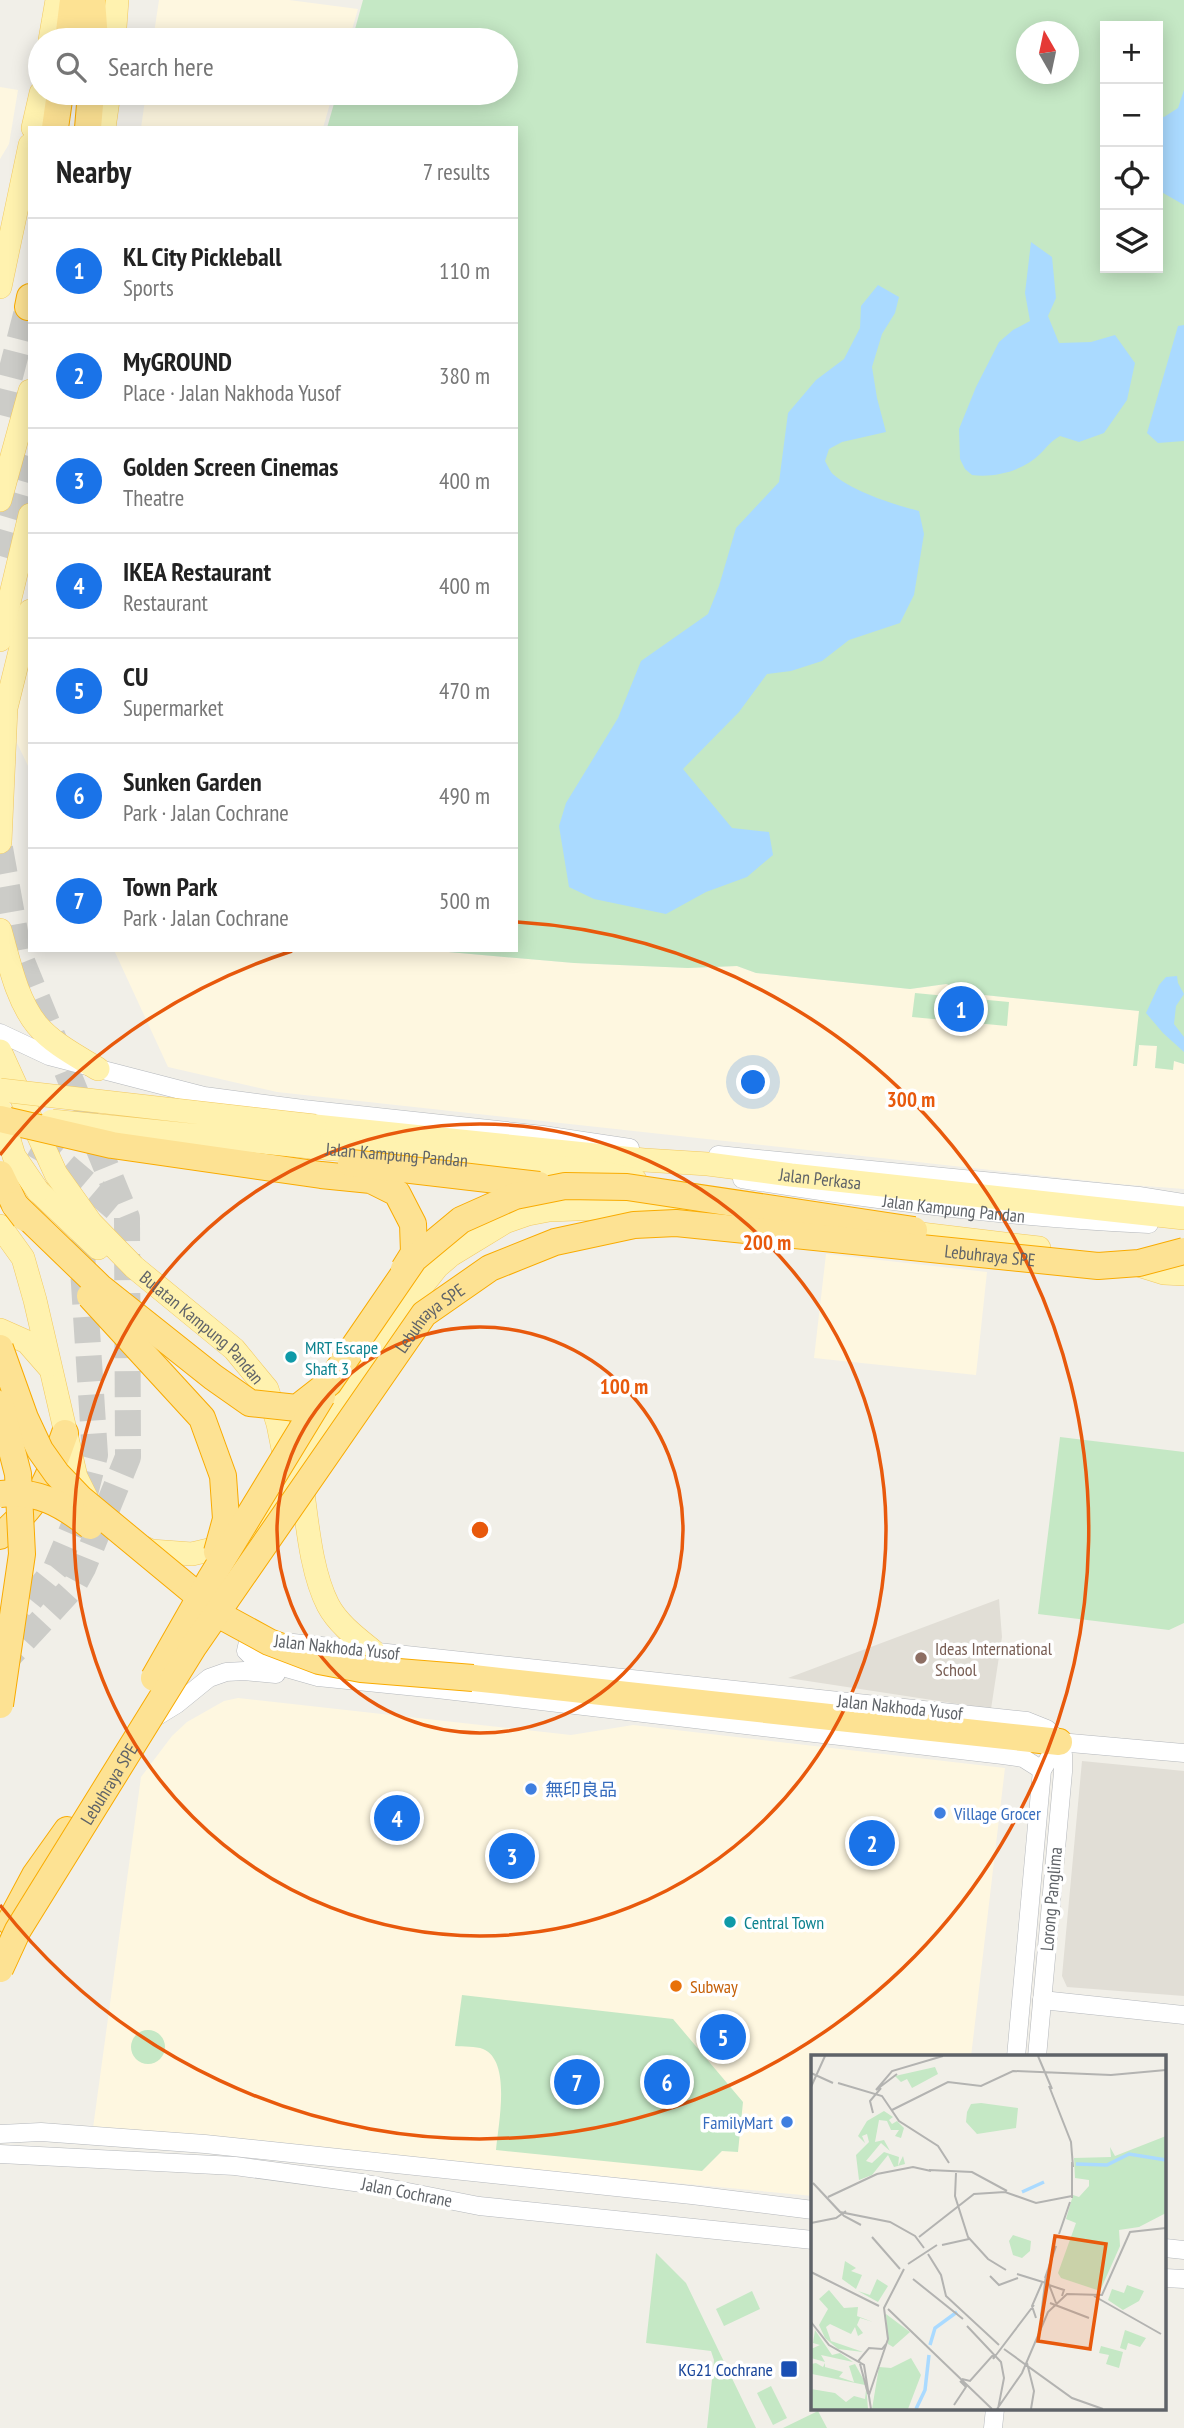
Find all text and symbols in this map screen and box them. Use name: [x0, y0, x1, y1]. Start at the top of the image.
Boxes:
north arrow: [1016, 21, 1079, 84]
map controls: [1100, 21, 1163, 273]
button: +: [1100, 21, 1163, 84]
search box: [28, 28, 518, 105]
icon: search: [52, 48, 90, 86]
text: Search here: [108, 50, 214, 83]
button: −: [1100, 84, 1163, 147]
button: locate: [1100, 147, 1163, 210]
text: Nearby: [56, 152, 131, 191]
text: 7 results: [423, 157, 490, 186]
button: layers: [1100, 210, 1163, 273]
text: KL City Pickleball: [123, 240, 282, 273]
text: 1: [74, 256, 85, 285]
text: 110 m: [439, 256, 490, 285]
text: Sports: [123, 273, 174, 302]
text: MyGROUND: [123, 345, 232, 378]
text: 2: [74, 361, 85, 390]
text: 380 m: [439, 361, 490, 390]
text: Place · Jalan Nakhoda Yusof: [123, 378, 341, 407]
text: Golden Screen Cinemas: [123, 450, 338, 483]
text: 3: [74, 466, 85, 495]
text: 400 m: [439, 466, 490, 495]
text: Theatre: [123, 483, 184, 512]
text: IKEA Restaurant: [123, 555, 271, 588]
text: 4: [74, 571, 85, 600]
text: 400 m: [439, 571, 490, 600]
text: Restaurant: [123, 588, 208, 617]
text: CU: [123, 660, 148, 693]
text: 5: [74, 676, 85, 705]
text: 470 m: [439, 676, 490, 705]
text: Supermarket: [123, 693, 224, 722]
text: Sunken Garden: [123, 765, 262, 798]
text: 6: [74, 781, 85, 810]
text: 490 m: [439, 781, 490, 810]
text: Park · Jalan Cochrane: [123, 798, 289, 827]
text: Town Park: [123, 870, 217, 903]
text: 7: [74, 886, 85, 915]
text: 500 m: [439, 886, 490, 915]
text: Park · Jalan Cochrane: [123, 903, 289, 932]
pin: 1: [938, 983, 984, 1035]
your location: [736, 1065, 770, 1099]
text: 300 m: [887, 1086, 935, 1113]
street label: Jalan Kampung Pandan: [324, 1137, 469, 1171]
street label: Jalan Perkasa: [777, 1162, 862, 1194]
street label: Jalan Kampung Pandan: [881, 1188, 1026, 1227]
text: 200 m: [743, 1229, 791, 1256]
street label: Lebuhraya SPE: [944, 1239, 1037, 1271]
street label: Bulatan Kampung Pandan: [135, 1265, 269, 1388]
street label: Lebuhraya SPE: [389, 1278, 469, 1357]
place label: MRT Escape Shaft 3: [305, 1336, 378, 1380]
marker: MRT Escape Shaft 3: [283, 1349, 299, 1365]
text: 100 m: [600, 1373, 648, 1400]
centre of rings: [468, 1518, 492, 1542]
street label: Jalan Nakhoda Yusof: [272, 1629, 402, 1665]
place label: Ideas International School: [935, 1637, 1053, 1681]
marker: Ideas International School: [913, 1650, 929, 1666]
street label: Jalan Nakhoda Yusof: [835, 1689, 965, 1725]
street label: Lebuhraya SPE: [75, 1739, 142, 1829]
place label: 無印良品: [545, 1778, 617, 1801]
marker: 無印良品: [523, 1781, 539, 1797]
pin: 4: [374, 1792, 420, 1844]
place label: Village Grocer: [953, 1802, 1041, 1825]
marker: Village Grocer: [932, 1805, 948, 1821]
pin: 2: [849, 1817, 895, 1869]
pin: 3: [489, 1830, 535, 1882]
street label: Lorong Panglima: [1035, 1846, 1067, 1952]
place label: Central Town: [744, 1911, 824, 1934]
marker: Central Town: [722, 1914, 738, 1930]
place label: Subway: [690, 1975, 738, 1998]
marker: Subway: [668, 1978, 684, 1994]
pin: 5: [700, 2011, 746, 2063]
inset map: [811, 2055, 1166, 2410]
pin: 7: [554, 2056, 600, 2108]
pin: 6: [644, 2056, 690, 2108]
place label: FamilyMart: [703, 2111, 773, 2134]
marker: FamilyMart: [779, 2114, 795, 2130]
street label: Jalan Cochrane: [359, 2172, 454, 2212]
place label: KG21 Cochrane: [678, 2358, 773, 2381]
marker: KG21 Cochrane: [779, 2359, 799, 2379]

